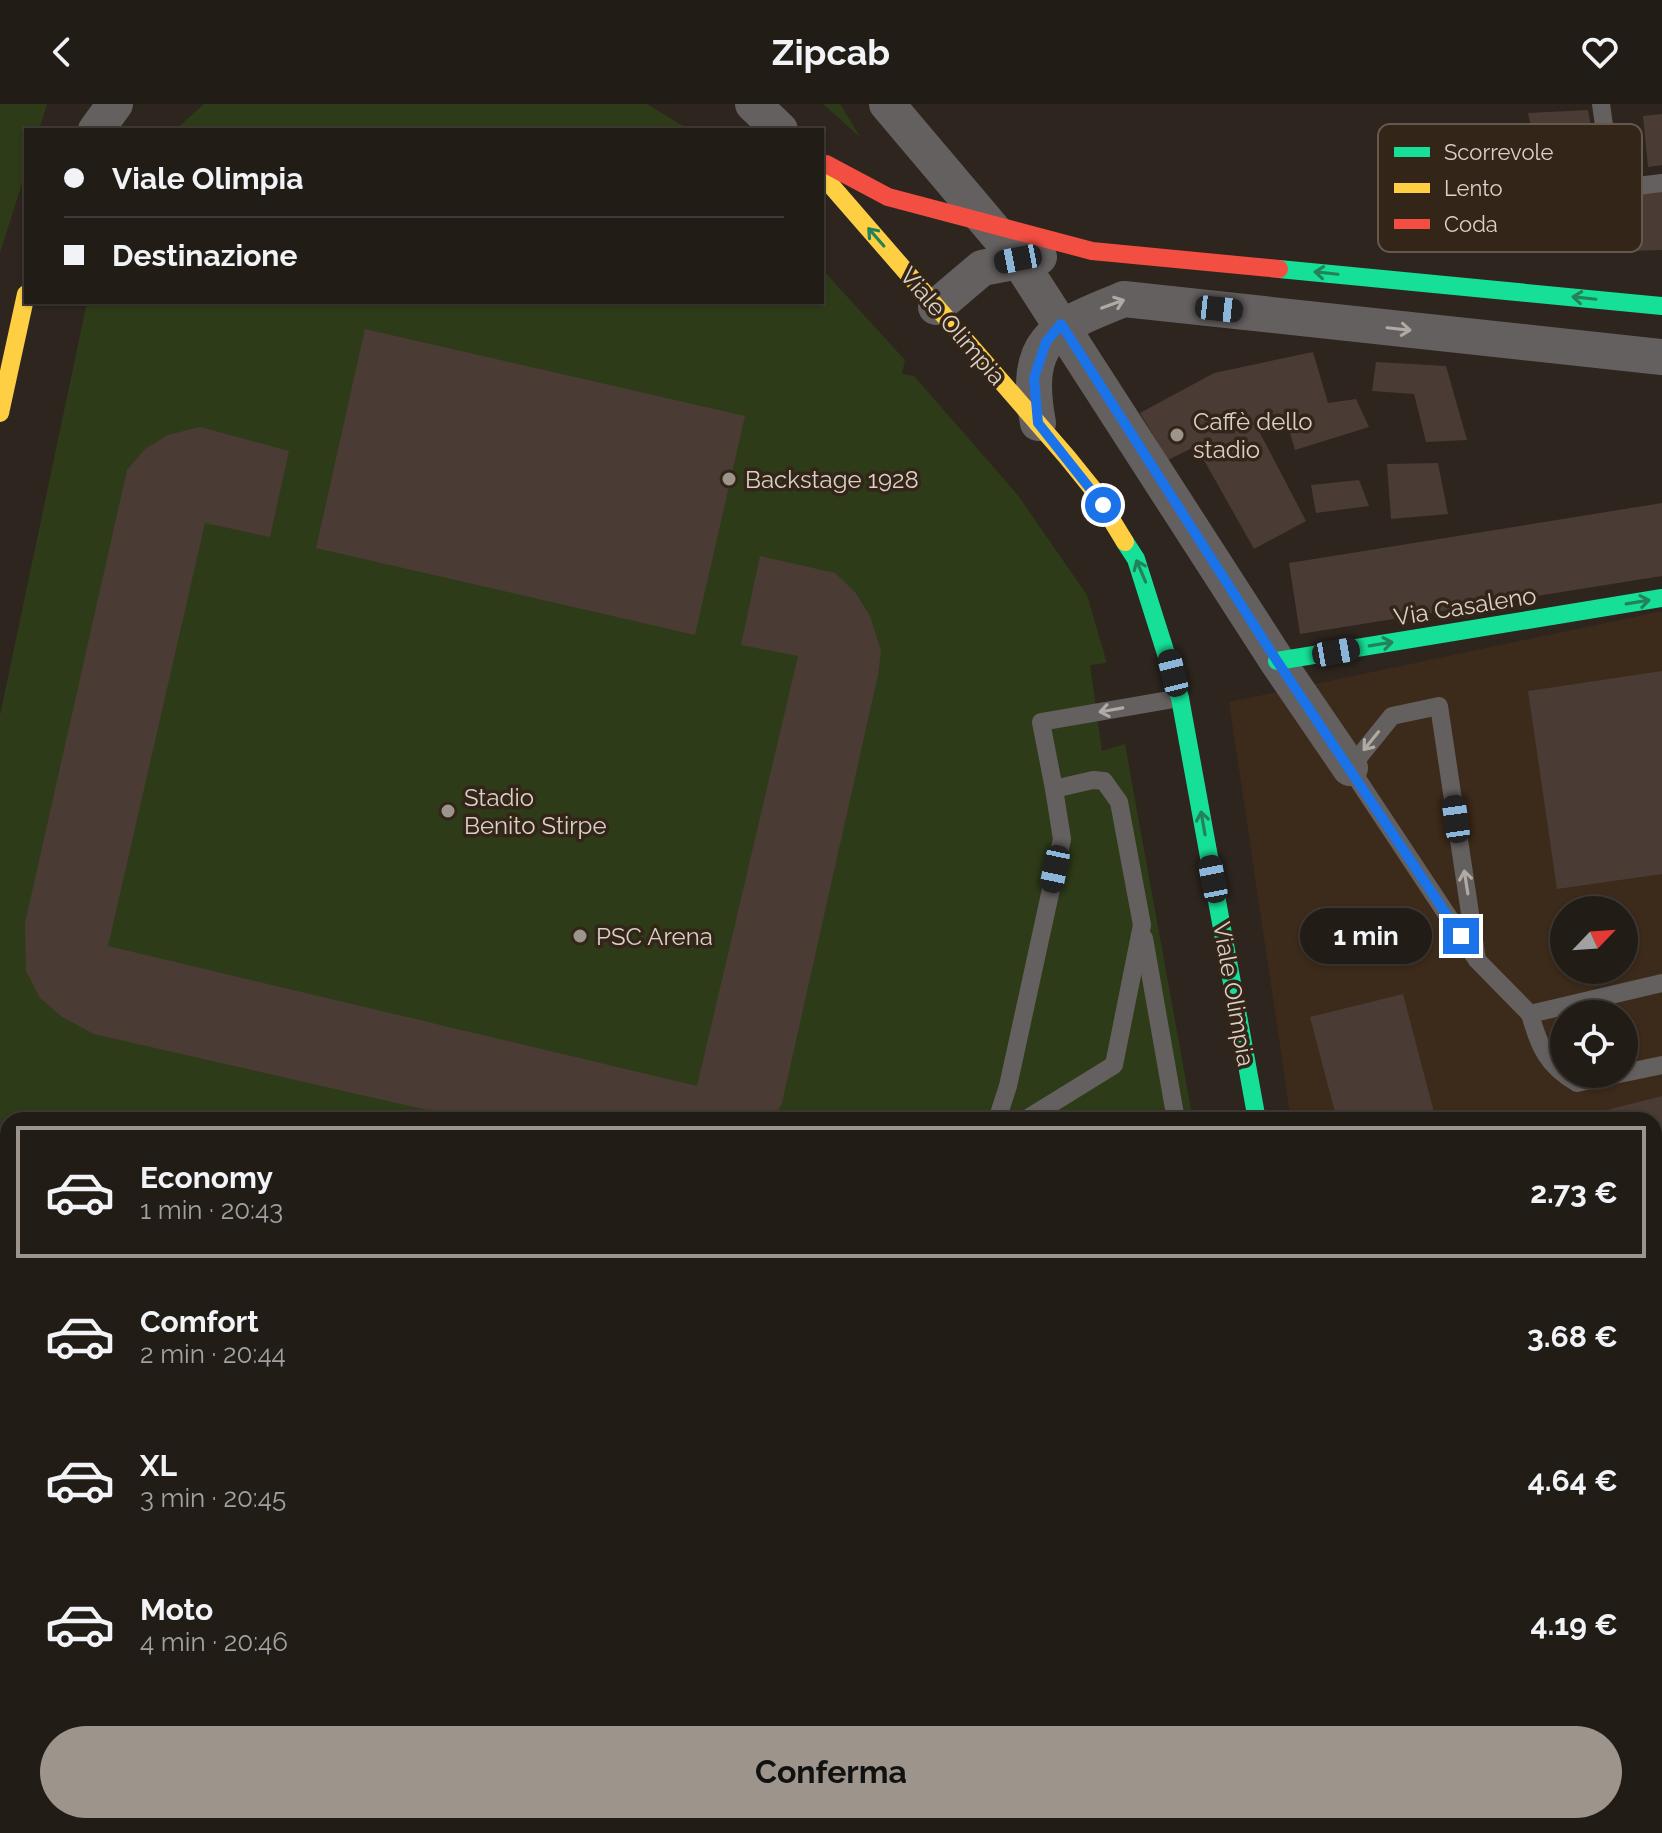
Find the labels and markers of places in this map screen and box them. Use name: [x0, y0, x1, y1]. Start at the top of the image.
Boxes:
place label: Caffè dello stadio: [1193, 407, 1313, 464]
marker: Caffè dello stadio: [1168, 426, 1186, 444]
place label: Backstage 1928: [745, 465, 919, 494]
marker: Backstage 1928: [720, 470, 738, 488]
place label: Stadio Benito Stirpe: [464, 783, 606, 840]
marker: Stadio Benito Stirpe: [439, 802, 457, 820]
place label: PSC Arena: [596, 922, 713, 951]
marker: PSC Arena: [571, 927, 589, 945]

